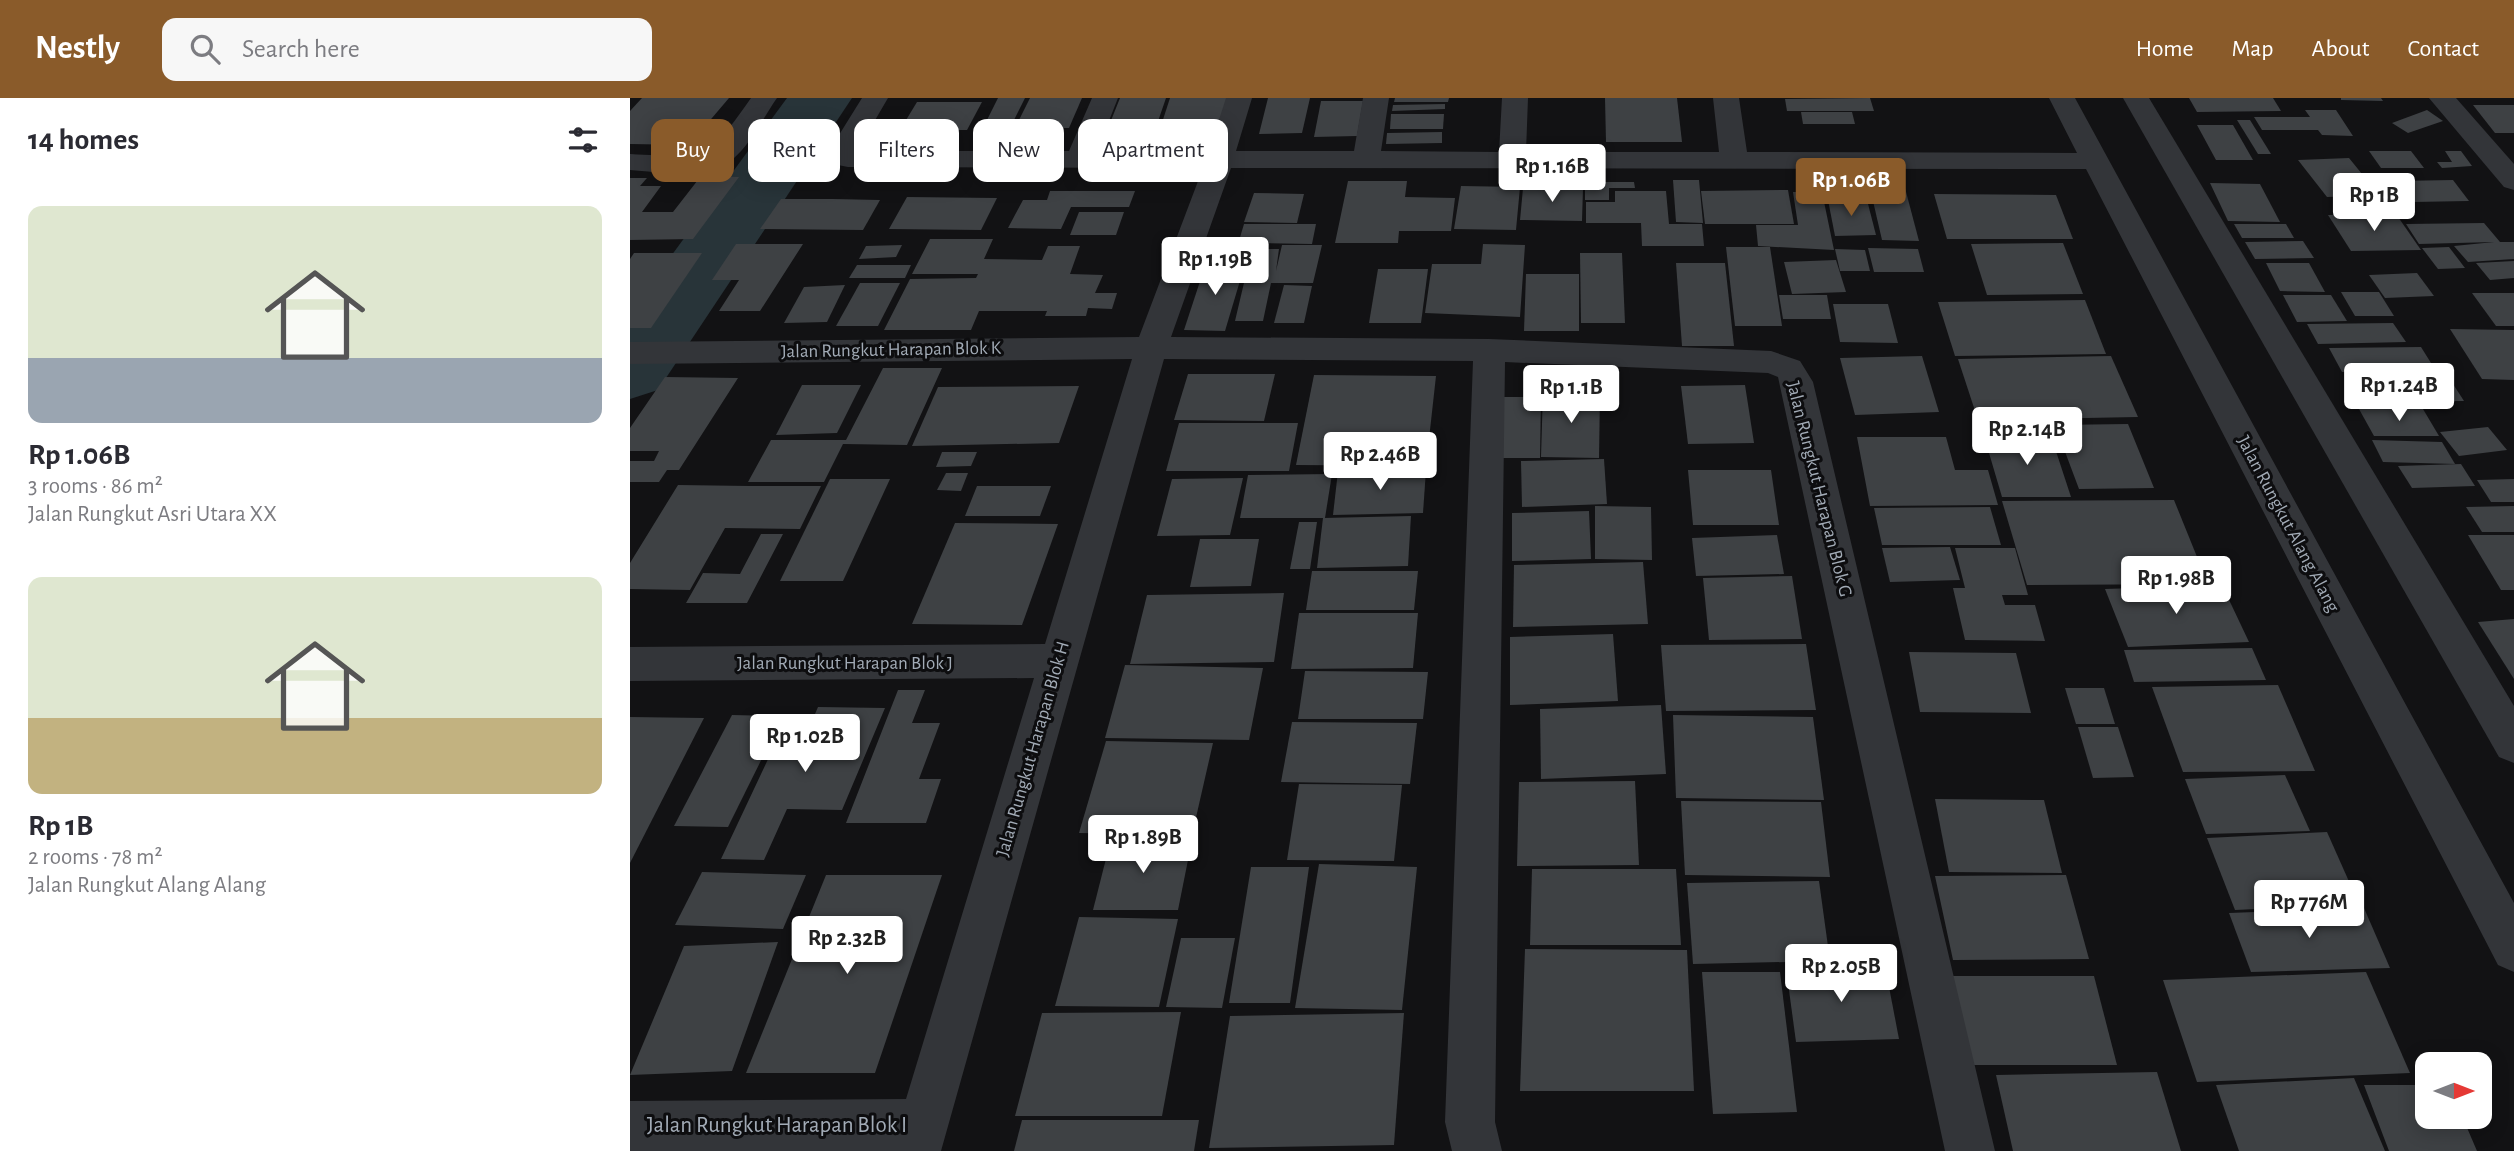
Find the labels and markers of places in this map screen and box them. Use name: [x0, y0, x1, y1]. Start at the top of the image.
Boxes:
pin: Rp 1.16B: [1480, 144, 1624, 204]
pin: Rp 1.06B: [1779, 158, 1923, 218]
pin: Rp 1B: [2325, 174, 2423, 233]
pin: Rp 1.19B: [1143, 238, 1287, 297]
pin: Rp 1.24B: [2327, 364, 2471, 423]
pin: Rp 1.1B: [1506, 366, 1636, 425]
pin: Rp 2.14B: [1955, 408, 2099, 467]
pin: Rp 2.46B: [1308, 432, 1452, 492]
pin: Rp 1.98B: [2104, 556, 2248, 616]
pin: Rp 1.02B: [733, 714, 877, 774]
pin: Rp 1.89B: [1071, 816, 1215, 875]
pin: Rp 776M: [2244, 880, 2374, 940]
pin: Rp 2.32B: [775, 916, 919, 976]
pin: Rp 2.05B: [1769, 944, 1913, 1004]

